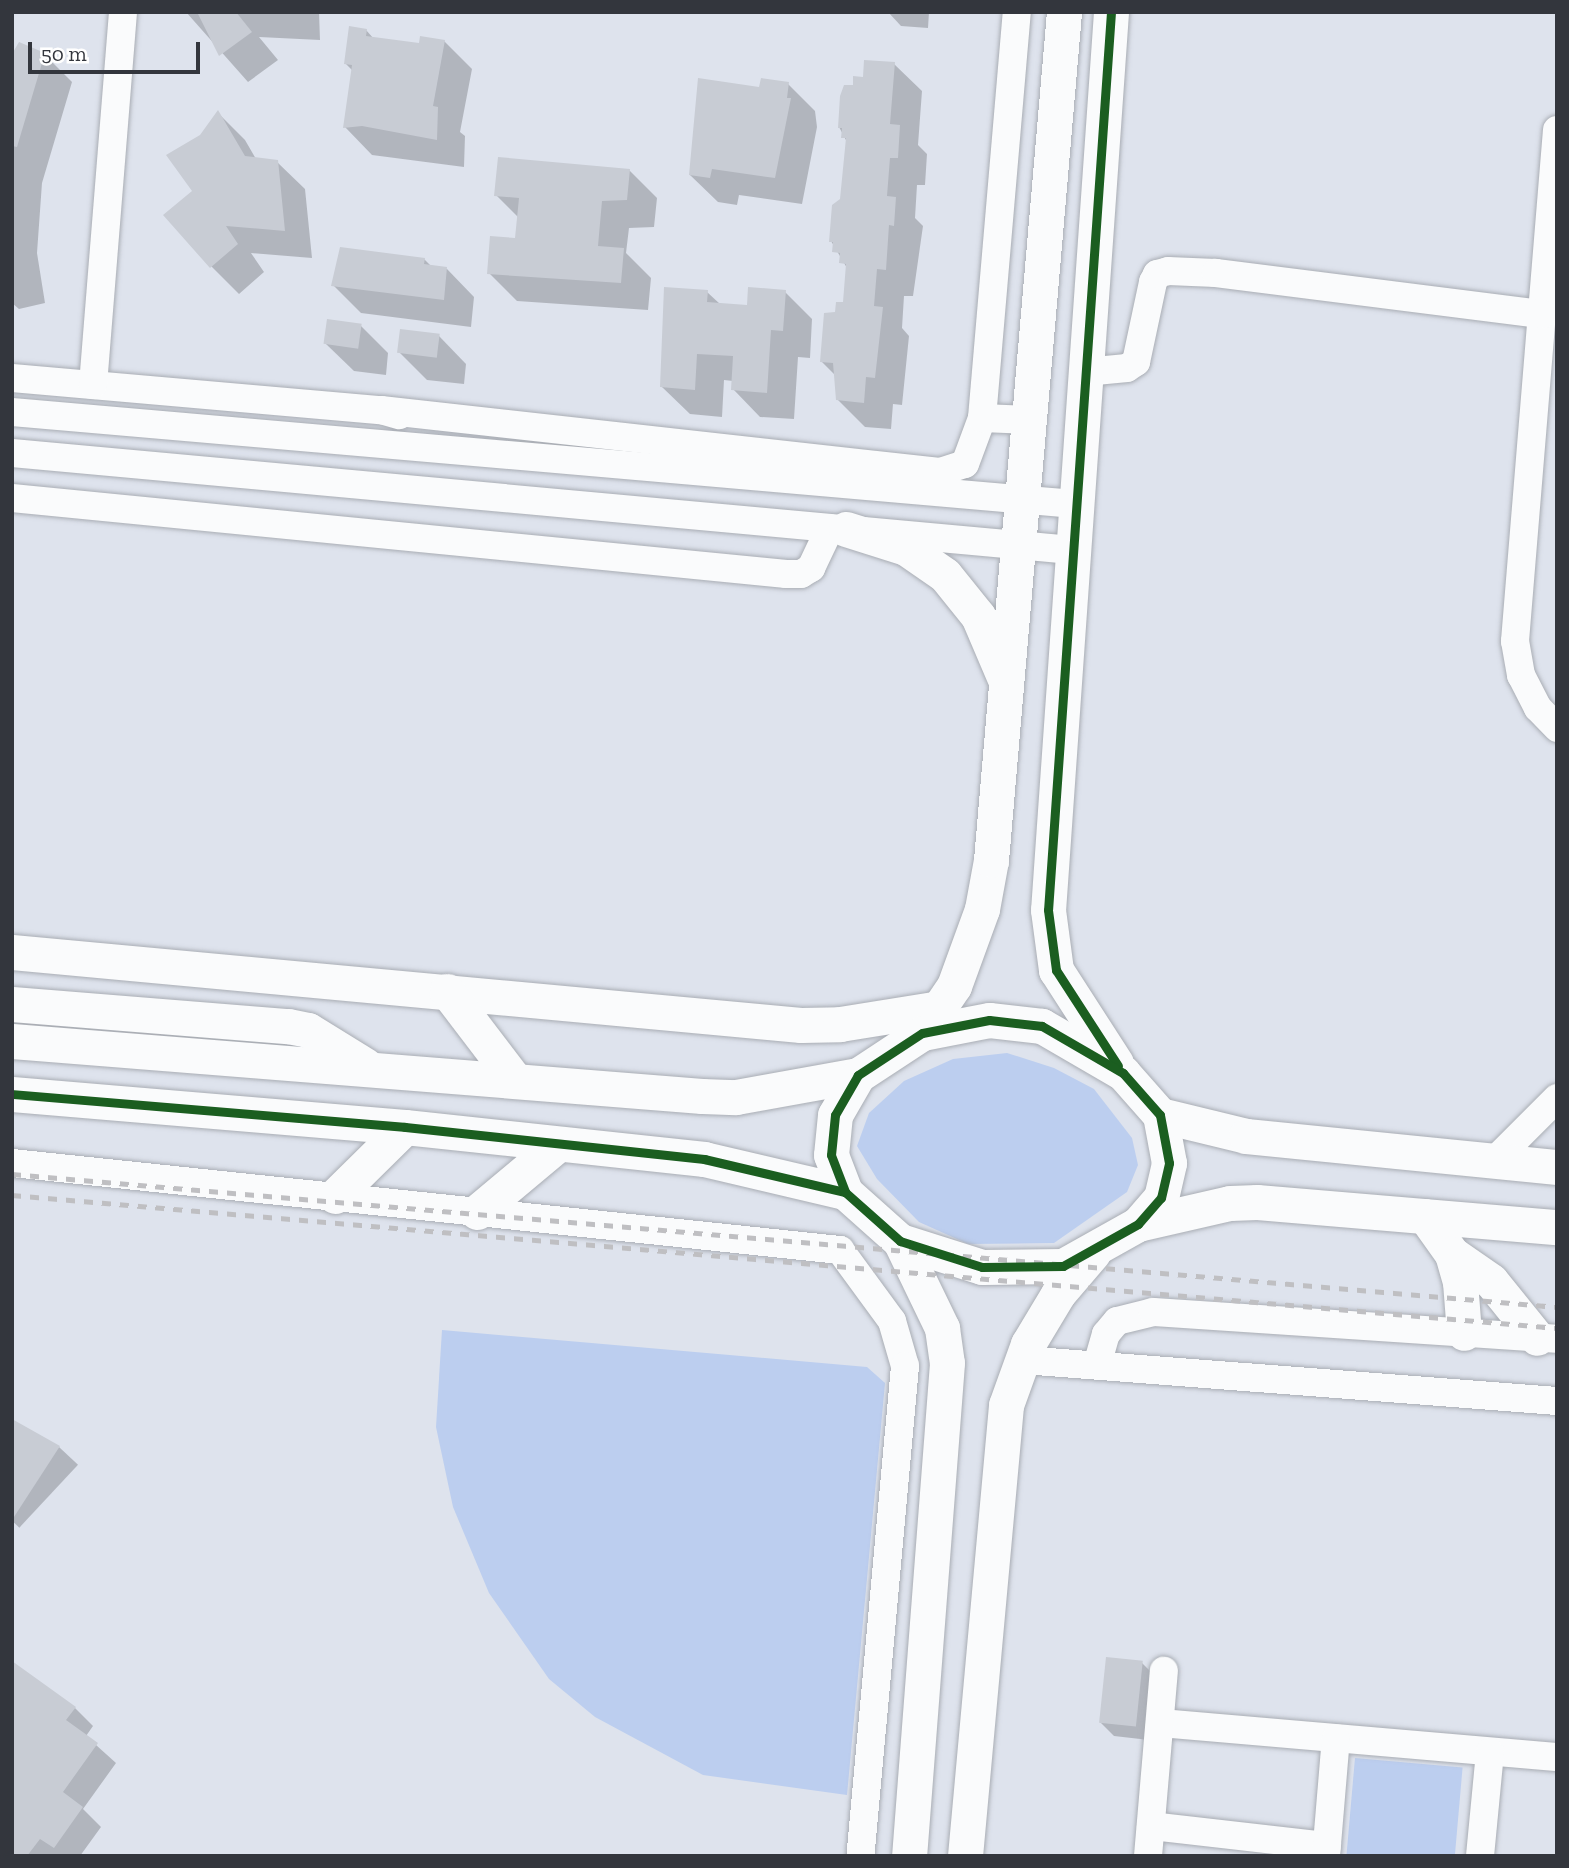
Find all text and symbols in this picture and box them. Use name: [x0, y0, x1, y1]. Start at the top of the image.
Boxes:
scale bar: [32, 28, 203, 72]
text: 50 m: [41, 41, 87, 66]

